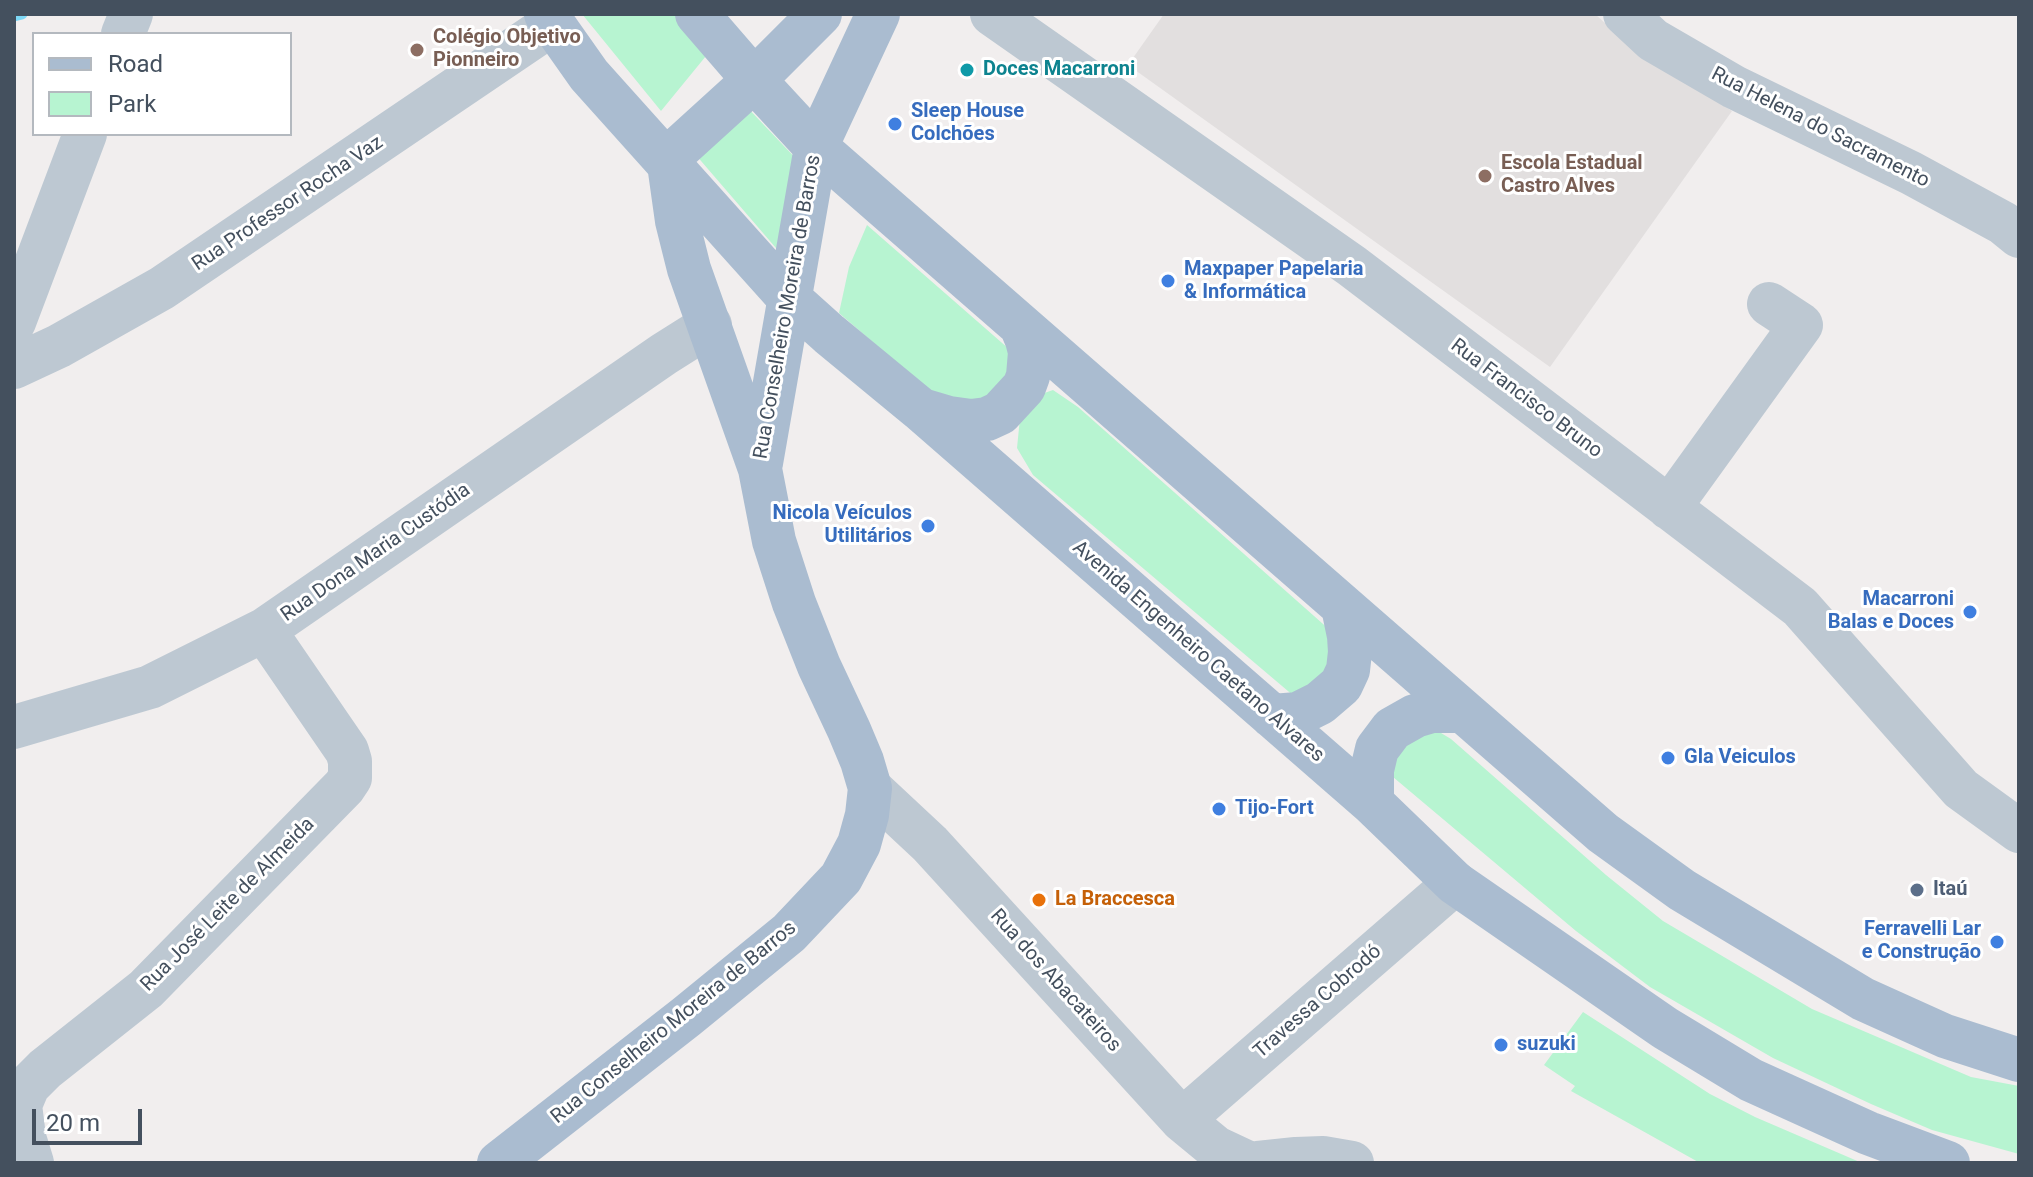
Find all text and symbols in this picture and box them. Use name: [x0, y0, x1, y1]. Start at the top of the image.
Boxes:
place label: Colégio Objetivo Pionneiro: [433, 26, 581, 73]
legend: [32, 32, 292, 136]
marker: Colégio Objetivo Pionneiro: [408, 41, 426, 59]
text: Road: [108, 50, 163, 78]
place label: Doces Macarroni: [983, 58, 1135, 82]
marker: Doces Macarroni: [958, 61, 976, 79]
street label: Rua Helena do Sacramento: [1707, 62, 1933, 194]
text: Park: [108, 90, 156, 118]
place label: Sleep House Colchões: [911, 100, 1024, 147]
marker: Sleep House Colchões: [886, 115, 904, 133]
street label: Rua Professor Rocha Vaz: [188, 131, 388, 277]
place label: Escola Estadual Castro Alves: [1501, 152, 1643, 199]
street label: Rua Conselheiro Moreira de Barros: [749, 153, 827, 461]
marker: Escola Estadual Castro Alves: [1476, 167, 1494, 185]
place label: Maxpaper Papelaria & Informática: [1184, 258, 1364, 305]
marker: Maxpaper Papelaria & Informática: [1159, 272, 1177, 290]
street label: Rua Francisco Bruno: [1446, 334, 1606, 464]
street label: Rua Dona Maria Custódia: [277, 478, 475, 628]
place label: Nicola Veículos Utilitários: [773, 502, 912, 549]
marker: Nicola Veículos Utilitários: [919, 517, 937, 535]
street label: Avenida Engenheiro Caetano Alvares: [1067, 536, 1329, 768]
place label: Macarroni Balas e Doces: [1828, 588, 1954, 635]
marker: Macarroni Balas e Doces: [1961, 603, 1979, 621]
place label: Gla Veiculos: [1684, 746, 1796, 770]
marker: Gla Veiculos: [1659, 749, 1677, 767]
place label: Tijo-Fort: [1235, 797, 1314, 821]
marker: Tijo-Fort: [1210, 800, 1228, 818]
street label: Rua José Leite de Almeida: [136, 813, 320, 997]
place label: Itaú: [1933, 878, 1968, 902]
marker: Itaú: [1908, 881, 1926, 899]
place label: La Braccesca: [1055, 888, 1175, 912]
marker: La Braccesca: [1030, 891, 1048, 909]
street label: Rua dos Abacateiros: [985, 905, 1125, 1057]
street label: Rua Conselheiro Moreira de Barros: [547, 917, 801, 1129]
place label: Ferravelli Lar e Construção: [1862, 918, 1981, 965]
marker: Ferravelli Lar e Construção: [1988, 933, 2006, 951]
street label: Travessa Cobrodó: [1249, 940, 1387, 1064]
place label: suzuki: [1517, 1033, 1576, 1057]
marker: suzuki: [1492, 1036, 1510, 1054]
scale bar: [36, 1093, 146, 1143]
text: 20 m: [46, 1109, 100, 1137]

